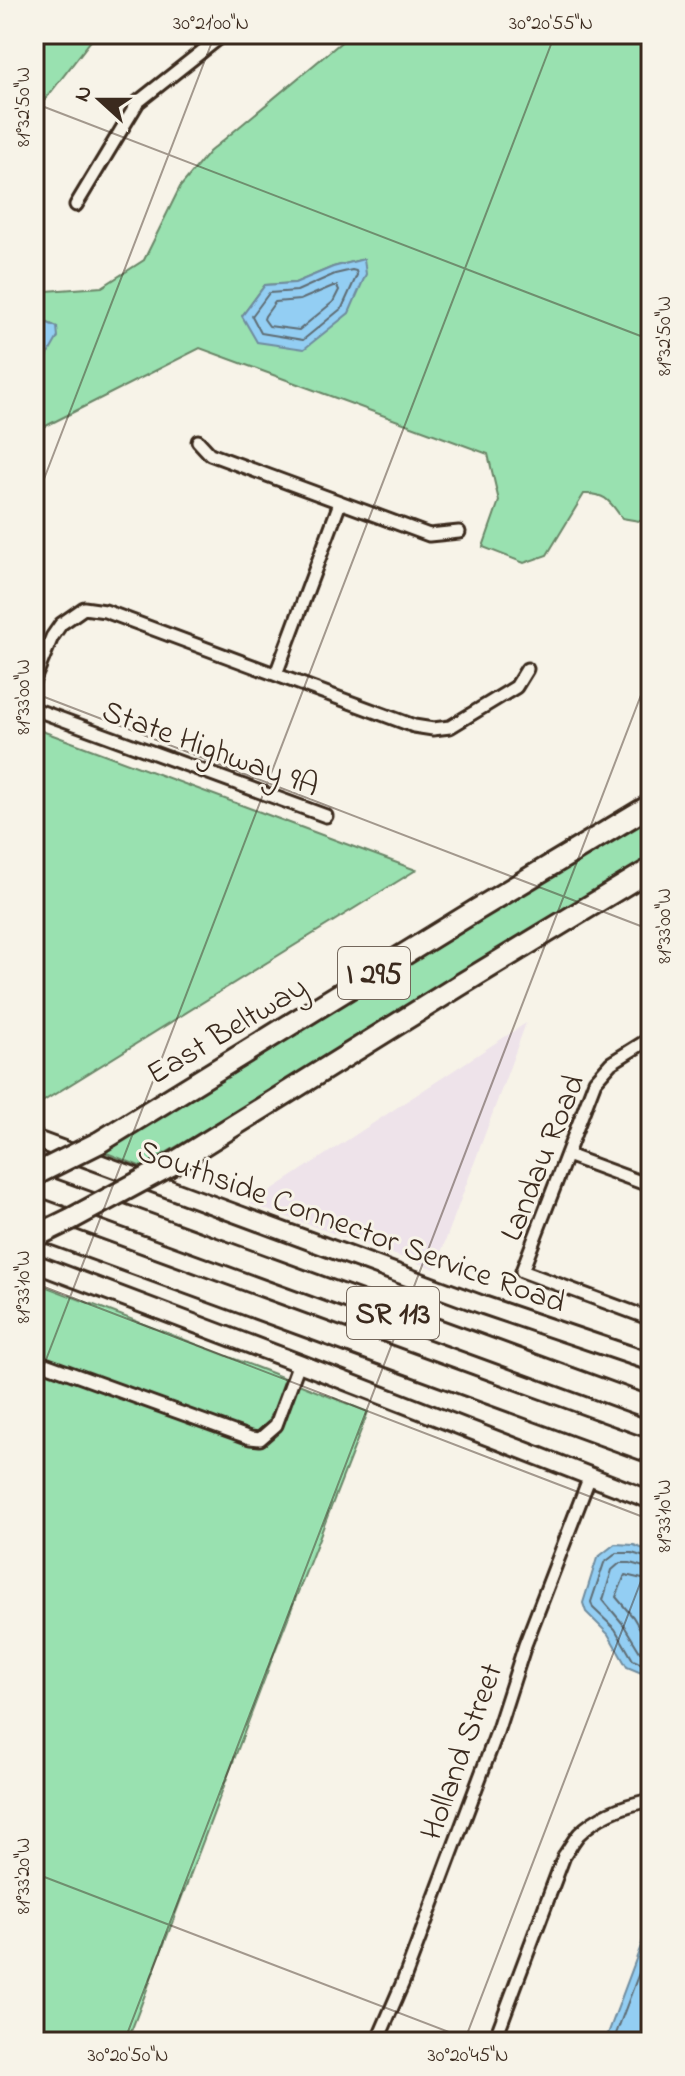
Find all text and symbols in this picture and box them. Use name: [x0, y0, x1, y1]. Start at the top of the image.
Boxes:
text: 30°21'00"N: [173, 10, 249, 39]
text: 30°20'55"N: [509, 10, 593, 39]
north arrow: [60, 60, 140, 140]
text: 81°32'50"W: [10, 67, 39, 147]
text: N: [67, 81, 102, 107]
text: 81°32'50"W: [651, 296, 680, 376]
text: 81°33'00"W: [10, 659, 39, 735]
street label: State Highway 9A: [95, 689, 325, 811]
text: 81°33'00"W: [651, 888, 680, 964]
road number: I 295: [338, 947, 410, 999]
street label: East Beltway: [139, 966, 317, 1098]
street label: Landau Road: [489, 1068, 599, 1249]
street label: Southside Connector Service Road: [130, 1129, 571, 1328]
text: 81°33'10"W: [10, 1250, 39, 1324]
road number: SR 113: [347, 1287, 439, 1339]
text: 81°33'10"W: [651, 1479, 680, 1553]
street label: Holland Street: [410, 1657, 517, 1847]
text: 81°33'20"W: [10, 1838, 39, 1914]
text: 30°20'50"N: [87, 2042, 169, 2071]
text: 30°20'45"N: [428, 2042, 508, 2071]

